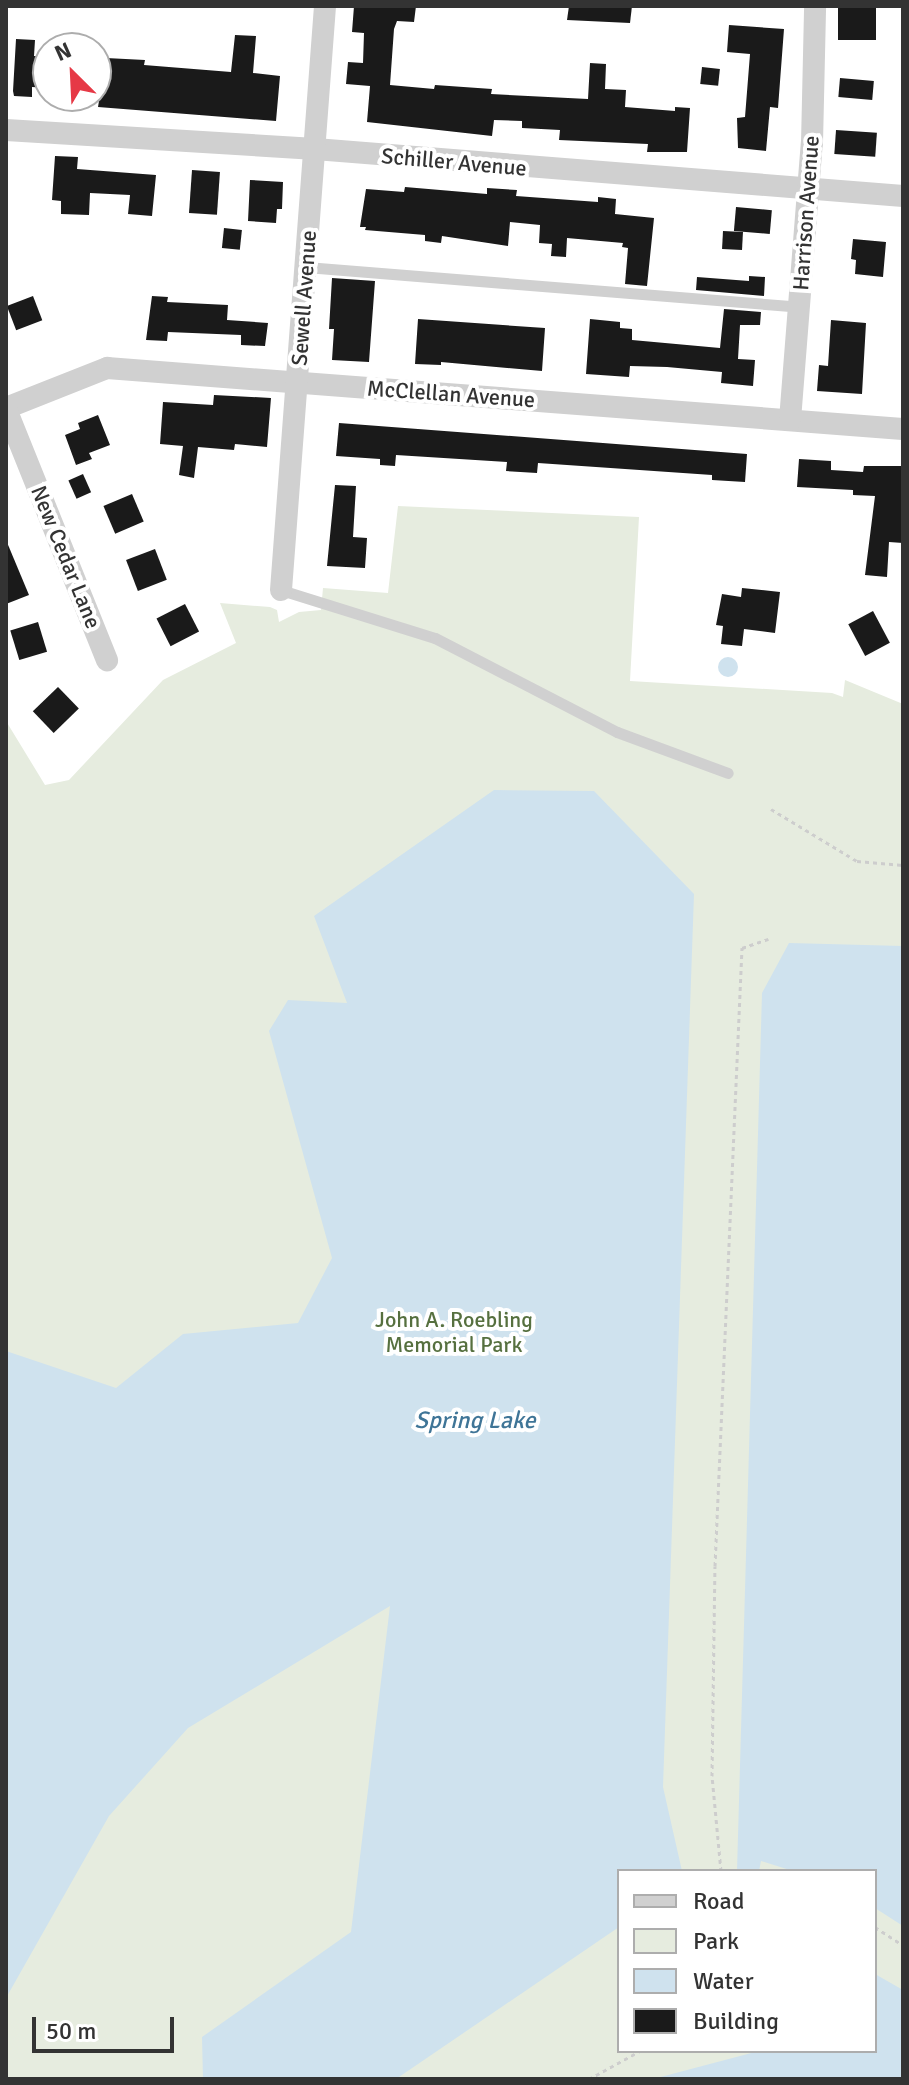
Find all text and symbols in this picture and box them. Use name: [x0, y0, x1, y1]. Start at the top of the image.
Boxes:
north arrow: [32, 32, 112, 112]
text: N: [50, 36, 75, 67]
street label: Harrison Avenue: [787, 135, 825, 291]
street label: Schiller Avenue: [380, 142, 528, 182]
street label: Sewell Avenue: [286, 229, 322, 367]
street label: McClellan Avenue: [366, 375, 536, 413]
street label: New Cedar Lane: [25, 482, 107, 632]
park label: John A. Roebling Memorial Park: [375, 1306, 533, 1358]
water label: Spring Lake: [415, 1407, 535, 1435]
legend: [617, 1869, 877, 2053]
text: Road: [693, 1886, 744, 1916]
text: Park: [693, 1926, 739, 1956]
text: Water: [693, 1966, 753, 1996]
scale bar: [36, 2001, 178, 2051]
text: Building: [693, 2006, 779, 2036]
text: 50 m: [46, 2016, 96, 2046]

